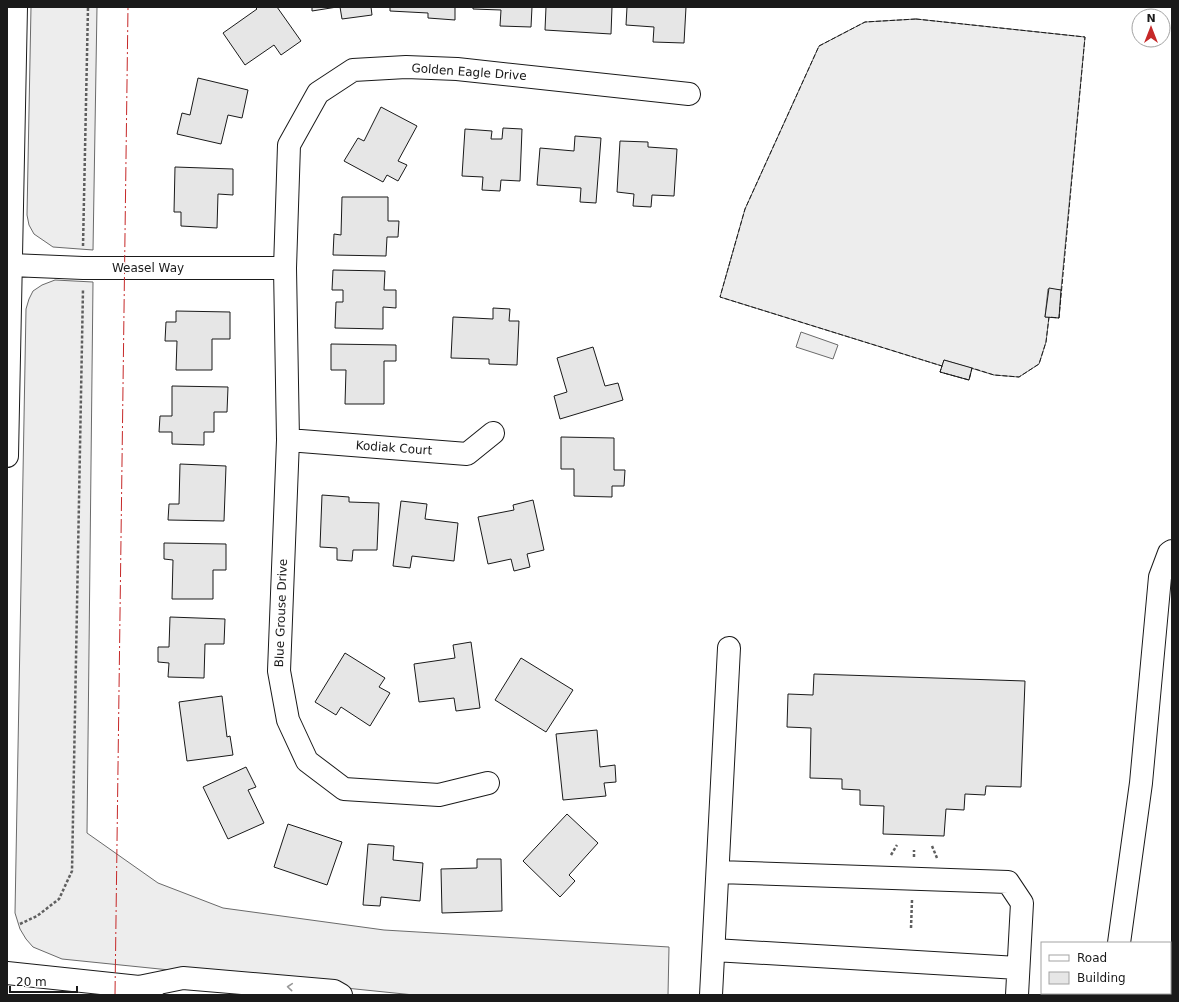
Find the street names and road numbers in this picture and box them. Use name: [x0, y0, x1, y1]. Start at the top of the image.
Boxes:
street label: Golden Eagle Drive: [411, 61, 527, 83]
street label: Weasel Way: [112, 261, 184, 275]
street label: Kodiak Court: [355, 438, 433, 458]
street label: Blue Grouse Drive: [272, 558, 290, 668]

